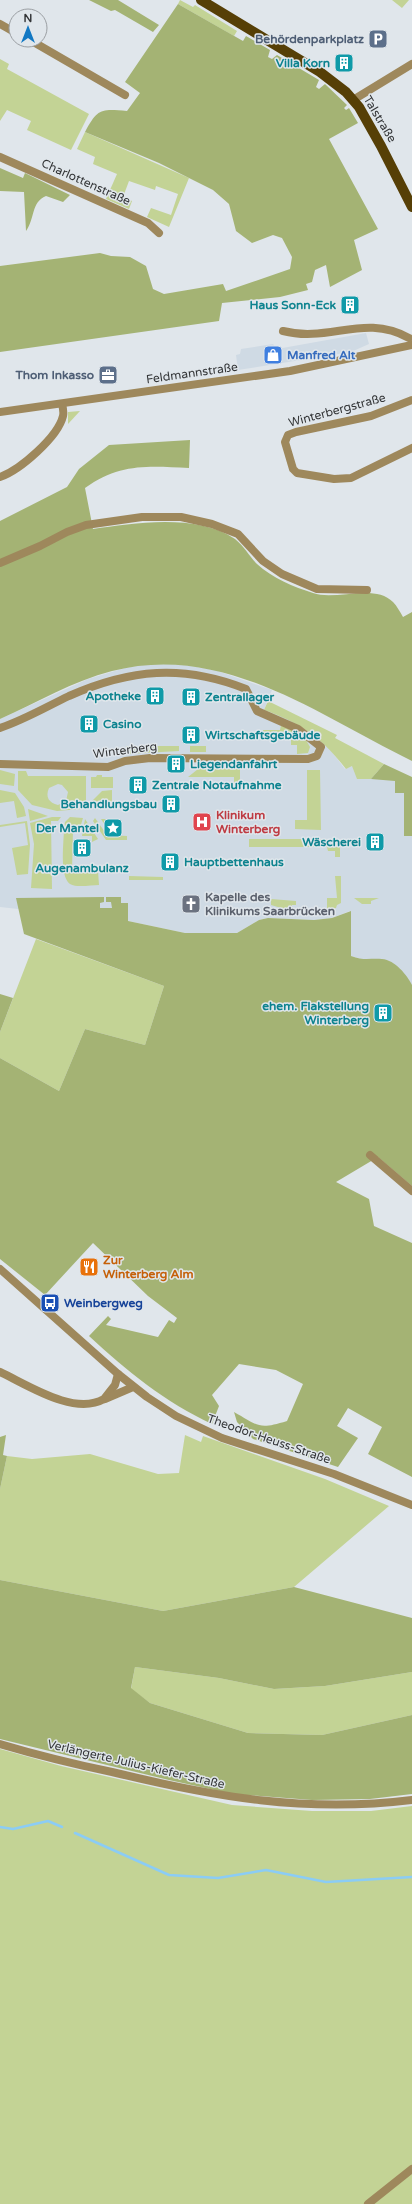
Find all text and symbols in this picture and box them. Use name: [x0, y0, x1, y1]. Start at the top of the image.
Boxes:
north arrow: [8, 8, 48, 48]
text: N: [24, 12, 32, 25]
parking icon: Behördenparkplatz: [367, 28, 389, 50]
place label: Behördenparkplatz: [255, 32, 364, 47]
building icon: Villa Korn: [333, 52, 355, 74]
place label: Villa Korn: [276, 56, 330, 70]
street label: Talstraße: [361, 93, 399, 145]
street label: Charlottenstraße: [39, 156, 133, 208]
building icon: Haus Sonn-Eck: [339, 294, 361, 316]
place label: Haus Sonn-Eck: [249, 298, 336, 312]
shop icon: Manfred Alt: [262, 344, 284, 366]
place label: Manfred Alt: [287, 348, 356, 362]
street label: Feldmannstraße: [145, 360, 239, 386]
office icon: Thom Inkasso: [97, 364, 119, 386]
place label: Thom Inkasso: [14, 368, 94, 382]
street label: Winterbergstraße: [287, 390, 387, 430]
building icon: Apotheke: [144, 685, 166, 707]
building icon: Zentrallager: [180, 686, 202, 708]
place label: Apotheke: [85, 689, 141, 704]
place label: Zentrallager: [205, 690, 275, 705]
building icon: Casino: [78, 713, 100, 735]
place label: Casino: [103, 717, 141, 731]
building icon: Wirtschaftsgebäude: [180, 724, 202, 746]
place label: Wirtschaftsgebäude: [205, 728, 321, 743]
street label: Winterberg: [92, 739, 158, 761]
building icon: Liegendanfahrt: [165, 753, 187, 775]
place label: Liegendanfahrt: [190, 757, 278, 772]
building icon: Zentrale Notaufnahme: [127, 774, 149, 796]
place label: Zentrale Notaufnahme: [152, 778, 282, 792]
building icon: Behandlungsbau: [160, 793, 182, 815]
place label: Behandlungsbau: [61, 797, 157, 812]
place label: Klinikum Winterberg: [216, 808, 280, 837]
hospital icon: Klinikum Winterberg: [191, 811, 213, 833]
place icon: Der Mantel: [102, 817, 124, 839]
place label: Der Mantel: [36, 821, 99, 835]
building icon: Wäscherei: [364, 831, 386, 853]
place label: Wäscherei: [302, 835, 361, 849]
building icon: Augenambulanz: [71, 837, 93, 859]
building icon: Hauptbettenhaus: [159, 851, 181, 873]
place label: Hauptbettenhaus: [184, 855, 284, 870]
place label: Augenambulanz: [35, 861, 129, 876]
place label: Kapelle des Klinikums Saarbrücken: [205, 890, 335, 918]
church icon: Kapelle des Klinikums Saarbrücken: [180, 893, 202, 915]
place label: ehem. Flakstellung Winterberg: [262, 999, 369, 1028]
building icon: ehem. Flakstellung Winterberg: [372, 1002, 394, 1024]
place label: Zur Winterberg Alm: [103, 1253, 193, 1282]
restaurant icon: Zur Winterberg Alm: [78, 1256, 100, 1278]
bus stop icon: Weinbergweg: [39, 1292, 61, 1314]
place label: Weinbergweg: [64, 1296, 143, 1311]
street label: Theodor-Heuss-Straße: [206, 1411, 333, 1467]
street label: Verlängerte Julius-Kiefer-Straße: [46, 1737, 226, 1791]

